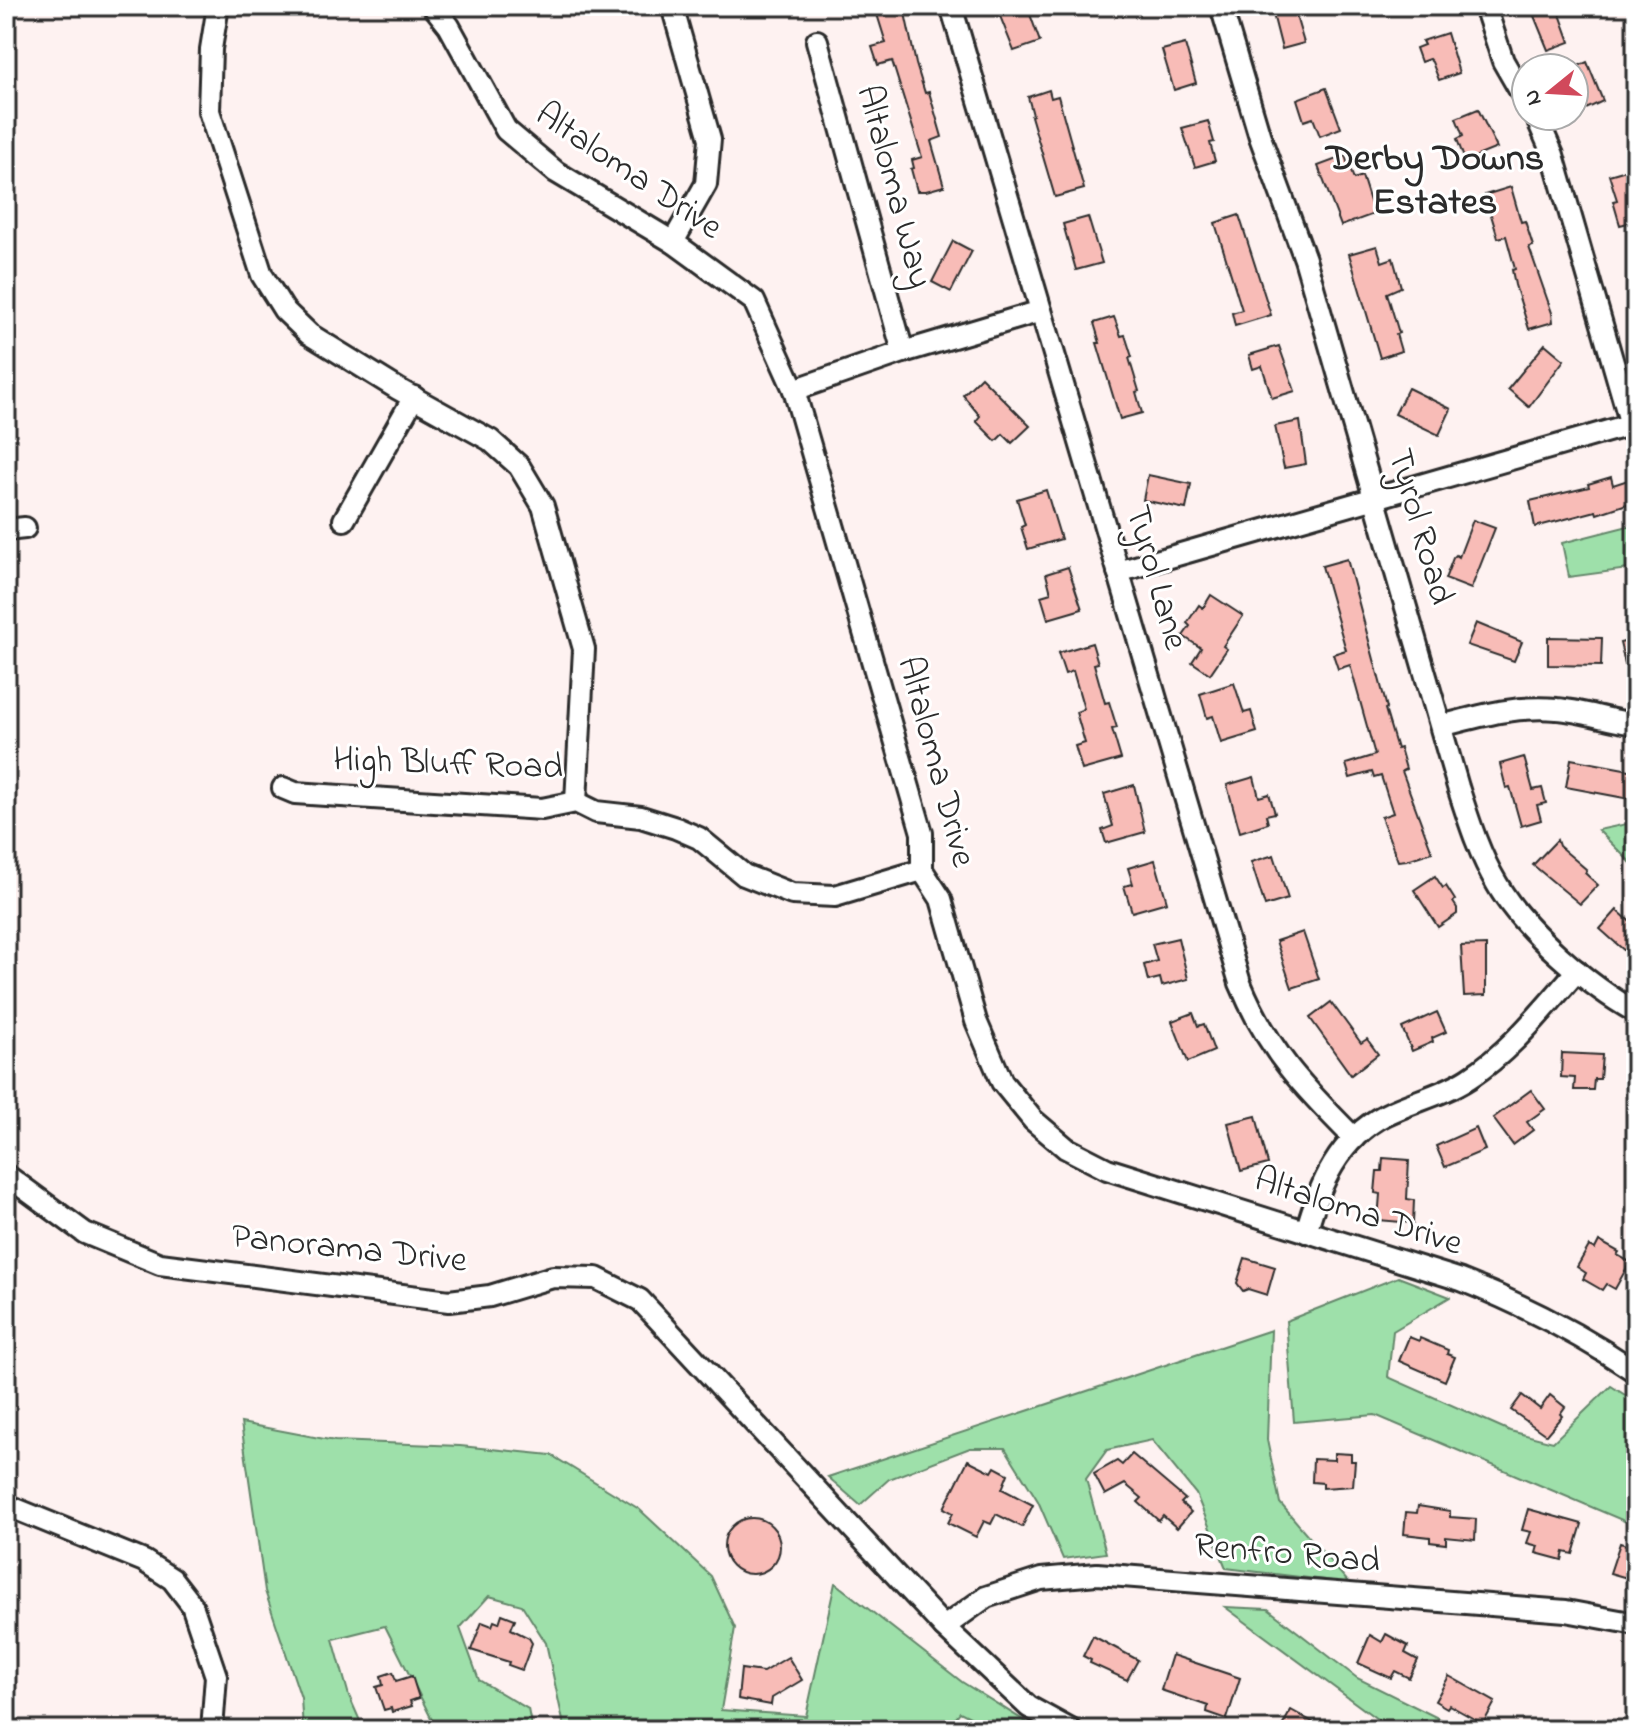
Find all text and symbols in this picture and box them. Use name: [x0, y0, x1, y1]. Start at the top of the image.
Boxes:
north arrow: [1510, 52, 1590, 132]
street label: Altaloma Way: [840, 80, 946, 294]
text: N: [1516, 85, 1551, 109]
street label: Altaloma Drive: [524, 90, 733, 255]
district label: Derby Downs Estates: [1324, 132, 1544, 232]
street label: Tyrol Road: [1371, 443, 1467, 611]
street label: Tyrol Lane: [1109, 499, 1201, 657]
street label: Altaloma Drive: [881, 651, 989, 874]
street label: High Bluff Road: [332, 735, 564, 795]
street label: Altaloma Drive: [1247, 1154, 1470, 1272]
street label: Panorama Drive: [229, 1211, 470, 1289]
street label: Renfro Road: [1192, 1520, 1382, 1590]

